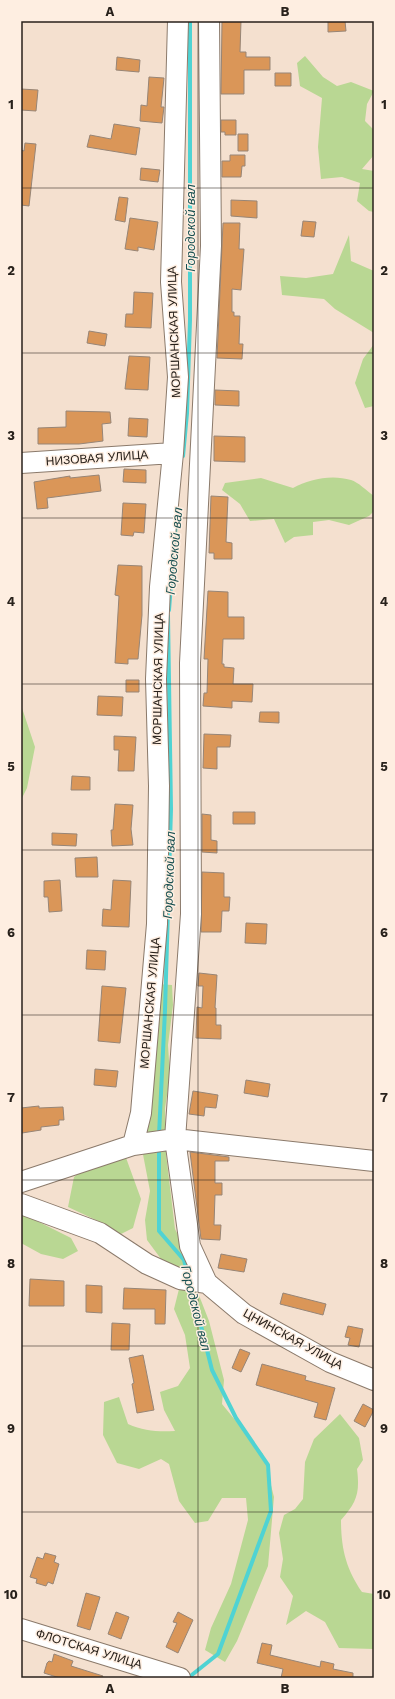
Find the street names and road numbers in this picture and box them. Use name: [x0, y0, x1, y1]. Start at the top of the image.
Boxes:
street label: МОРШАНСКАЯ УЛИЦА: [165, 266, 183, 398]
street label: НИЗОВАЯ УЛИЦА: [45, 447, 149, 469]
street label: МОРШАНСКАЯ УЛИЦА: [150, 613, 166, 745]
street label: МОРШАНСКАЯ УЛИЦА: [137, 937, 163, 1069]
street label: ЦНИНСКАЯ УЛИЦА: [241, 1306, 345, 1372]
street label: ФЛОТСКАЯ УЛИЦА: [34, 1626, 144, 1672]

